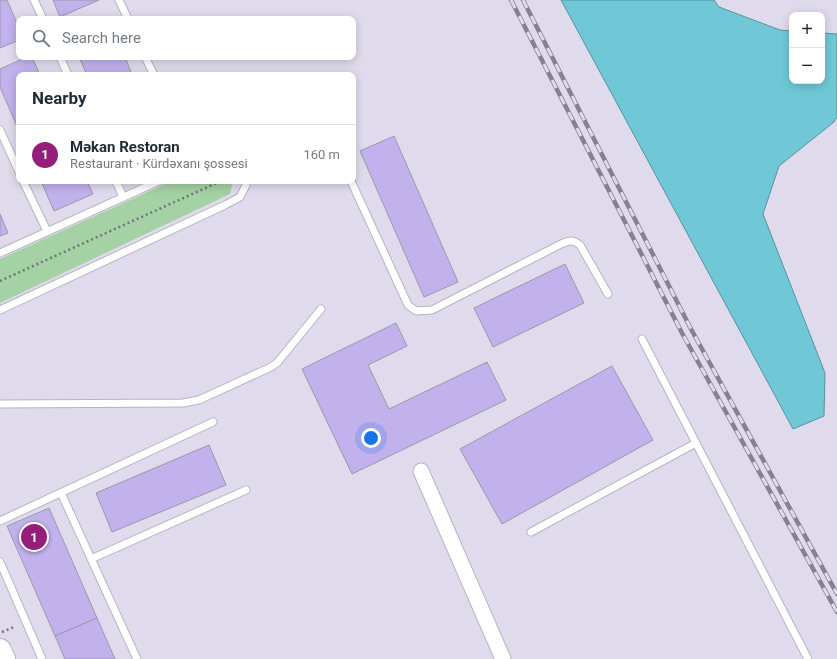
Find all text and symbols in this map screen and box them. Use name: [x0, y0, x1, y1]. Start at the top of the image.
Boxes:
map controls: [789, 12, 825, 84]
button: +: [789, 12, 825, 48]
search box: [16, 16, 356, 60]
icon: search: [30, 27, 52, 49]
text: Search here: [62, 29, 141, 47]
button: −: [789, 48, 825, 84]
text: Nearby: [32, 88, 87, 108]
text: Məkan Restoran: [70, 138, 180, 156]
text: 1: [41, 147, 49, 162]
text: 160 m: [303, 147, 340, 162]
text: Restaurant · Kürdəxanı şossesi: [70, 156, 248, 171]
your location: [361, 428, 381, 448]
pin: 1: [21, 522, 47, 552]

